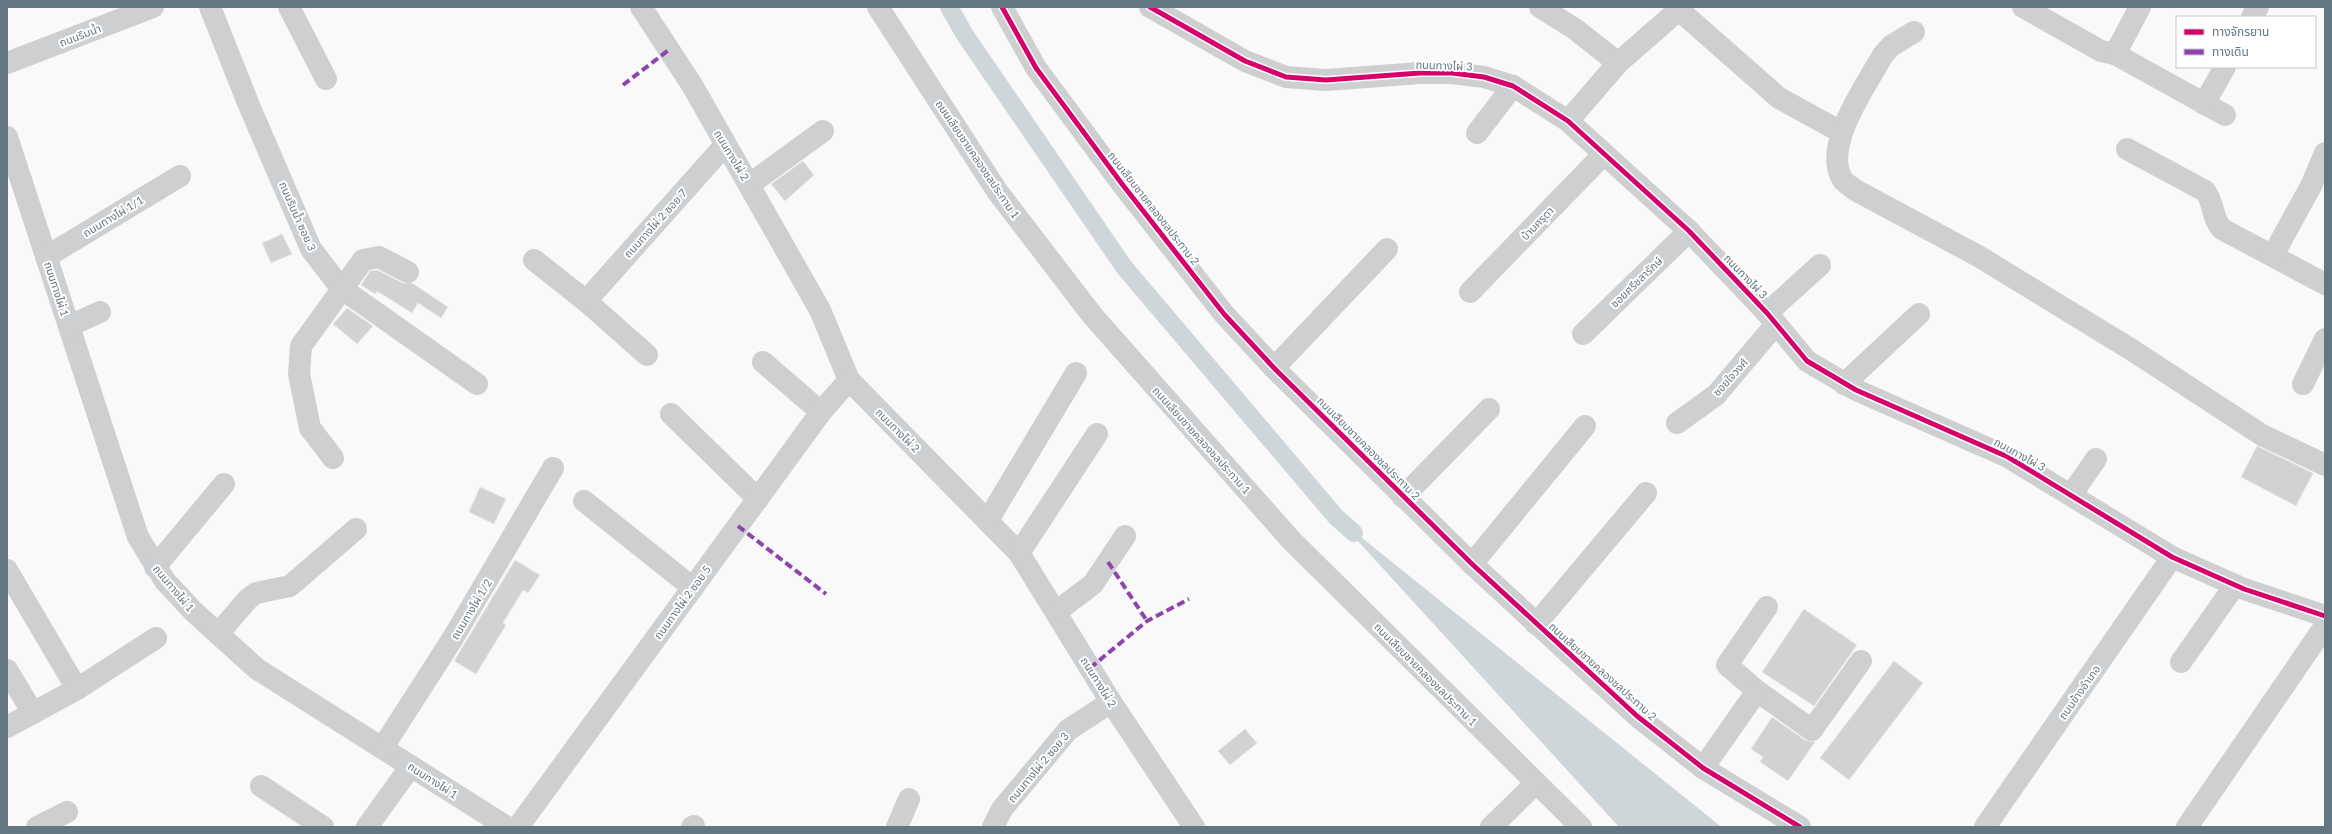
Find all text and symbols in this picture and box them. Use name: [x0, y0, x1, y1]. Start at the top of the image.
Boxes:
legend: [2176, 16, 2316, 68]
street label: ถนนริมน้ำ: [57, 20, 103, 49]
text: ทางจักรยาน: [2212, 24, 2269, 39]
text: ทางเดิน: [2212, 44, 2249, 59]
street label: ถนนทางไผ่ 3: [1415, 58, 1473, 72]
street label: ถนนเลียบชายคลองชลประทาน 1: [933, 97, 1023, 221]
street label: ถนนทางไผ่ 2: [712, 127, 752, 183]
street label: ถนนเลียบชายคลองชลประทาน 2: [1106, 149, 1202, 267]
street label: ถนนริมน้ำ ซอย 3: [277, 179, 320, 253]
street label: ถนนทางไผ่ 2 ซอย 7: [621, 186, 689, 260]
street label: ถนนทางไผ่ 1/1: [80, 193, 146, 239]
street label: บ้านศรุตา: [1518, 204, 1557, 243]
street label: ถนนทางไผ่ 3: [1722, 251, 1770, 301]
street label: ซอยศรีชลารักษ์: [1607, 254, 1665, 310]
street label: ถนนทางไผ่ 1: [42, 260, 72, 318]
street label: ซอยใจวงศ์: [1710, 356, 1750, 398]
street label: ถนนเลียบชายคลองชลประทาน 1: [1150, 384, 1254, 496]
street label: ถนนเลียบชายคลองชลประทาน 2: [1315, 394, 1423, 502]
street label: ถนนทางไผ่ 2: [873, 405, 923, 455]
street label: ถนนทางไผ่ 3: [1992, 435, 2048, 473]
street label: ถนนทางไผ่ 1: [151, 562, 197, 614]
street label: ถนนทางไผ่ 2 ซอย 5: [651, 563, 713, 641]
street label: ถนนทางไผ่ 1/2: [448, 576, 494, 642]
street label: ถนนเลียบชายคลองชลประทาน 2: [1547, 619, 1659, 723]
street label: ถนนเลียบชายคลองชลประทาน 1: [1372, 620, 1480, 728]
street label: ถนนทางไผ่ 2: [1078, 654, 1120, 710]
street label: ถนนข้างอำเภอ: [2055, 662, 2103, 722]
street label: ถนนทางไผ่ 2 ซอย 3: [1005, 729, 1071, 805]
street label: ถนนทางไผ่ 1: [406, 759, 460, 801]

